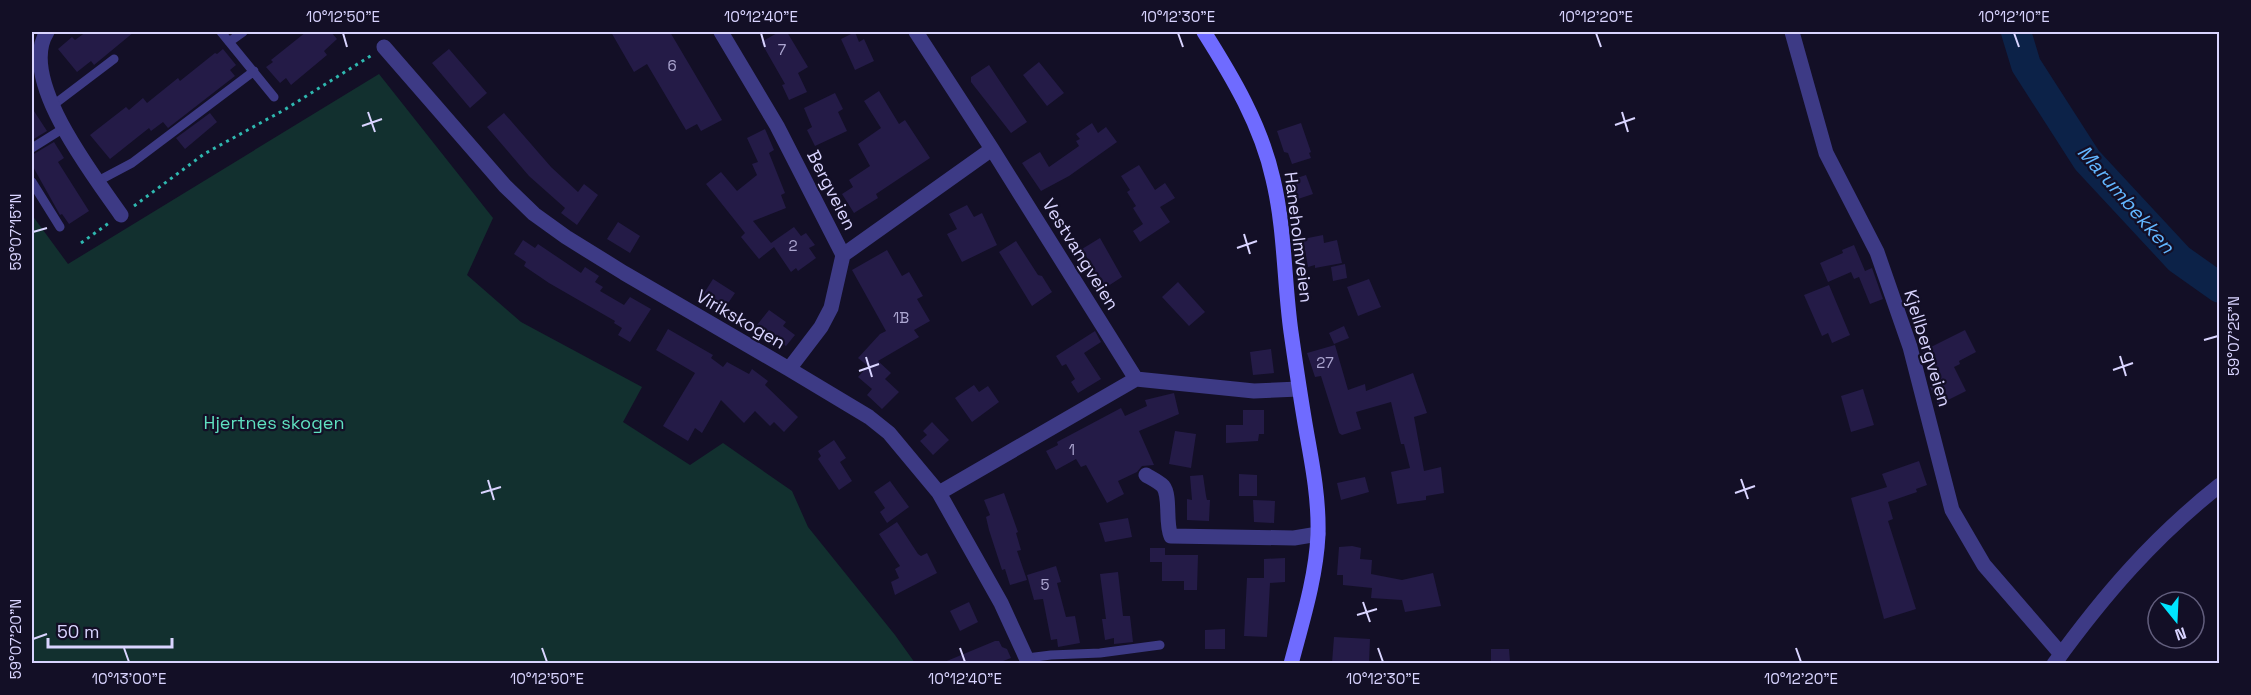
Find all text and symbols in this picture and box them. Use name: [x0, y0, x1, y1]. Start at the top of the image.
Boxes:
text: 10°12'50"E: [306, 7, 380, 26]
text: 10°12'40"E: [724, 7, 798, 26]
text: 10°12'30"E: [1141, 7, 1215, 26]
text: 10°12'20"E: [1559, 7, 1633, 26]
text: 10°12'10"E: [1978, 7, 2050, 26]
house number: 7: [778, 40, 786, 59]
house number: 6: [667, 56, 677, 75]
water label: Marumbekken: [2072, 139, 2181, 259]
street label: Bergveien: [802, 146, 862, 234]
street label: Haneholmveien: [1280, 170, 1318, 304]
text: 59°07'15"N: [6, 193, 25, 271]
street label: Vestvangveien: [1038, 194, 1124, 314]
house number: 2: [788, 236, 798, 255]
street label: Virikskogen: [692, 284, 790, 354]
street label: Kjellbergveien: [1899, 287, 1957, 409]
text: 59°07'25"N: [2224, 296, 2243, 376]
house number: 1B: [893, 308, 909, 327]
house number: 27: [1316, 353, 1334, 372]
park label: Hjertnes skogen: [204, 411, 344, 434]
house number: 1: [1069, 440, 1075, 459]
house number: 5: [1041, 575, 1050, 594]
north arrow: [2146, 590, 2206, 650]
text: 59°07'20"N: [6, 599, 25, 679]
scale bar: [48, 611, 172, 649]
text: 50 m: [57, 620, 99, 643]
text: N: [2172, 622, 2189, 645]
text: 10°13'00"E: [92, 669, 166, 688]
text: 10°12'50"E: [510, 669, 584, 688]
text: 10°12'40"E: [928, 669, 1002, 688]
text: 10°12'30"E: [1346, 669, 1420, 688]
text: 10°12'20"E: [1764, 669, 1838, 688]

